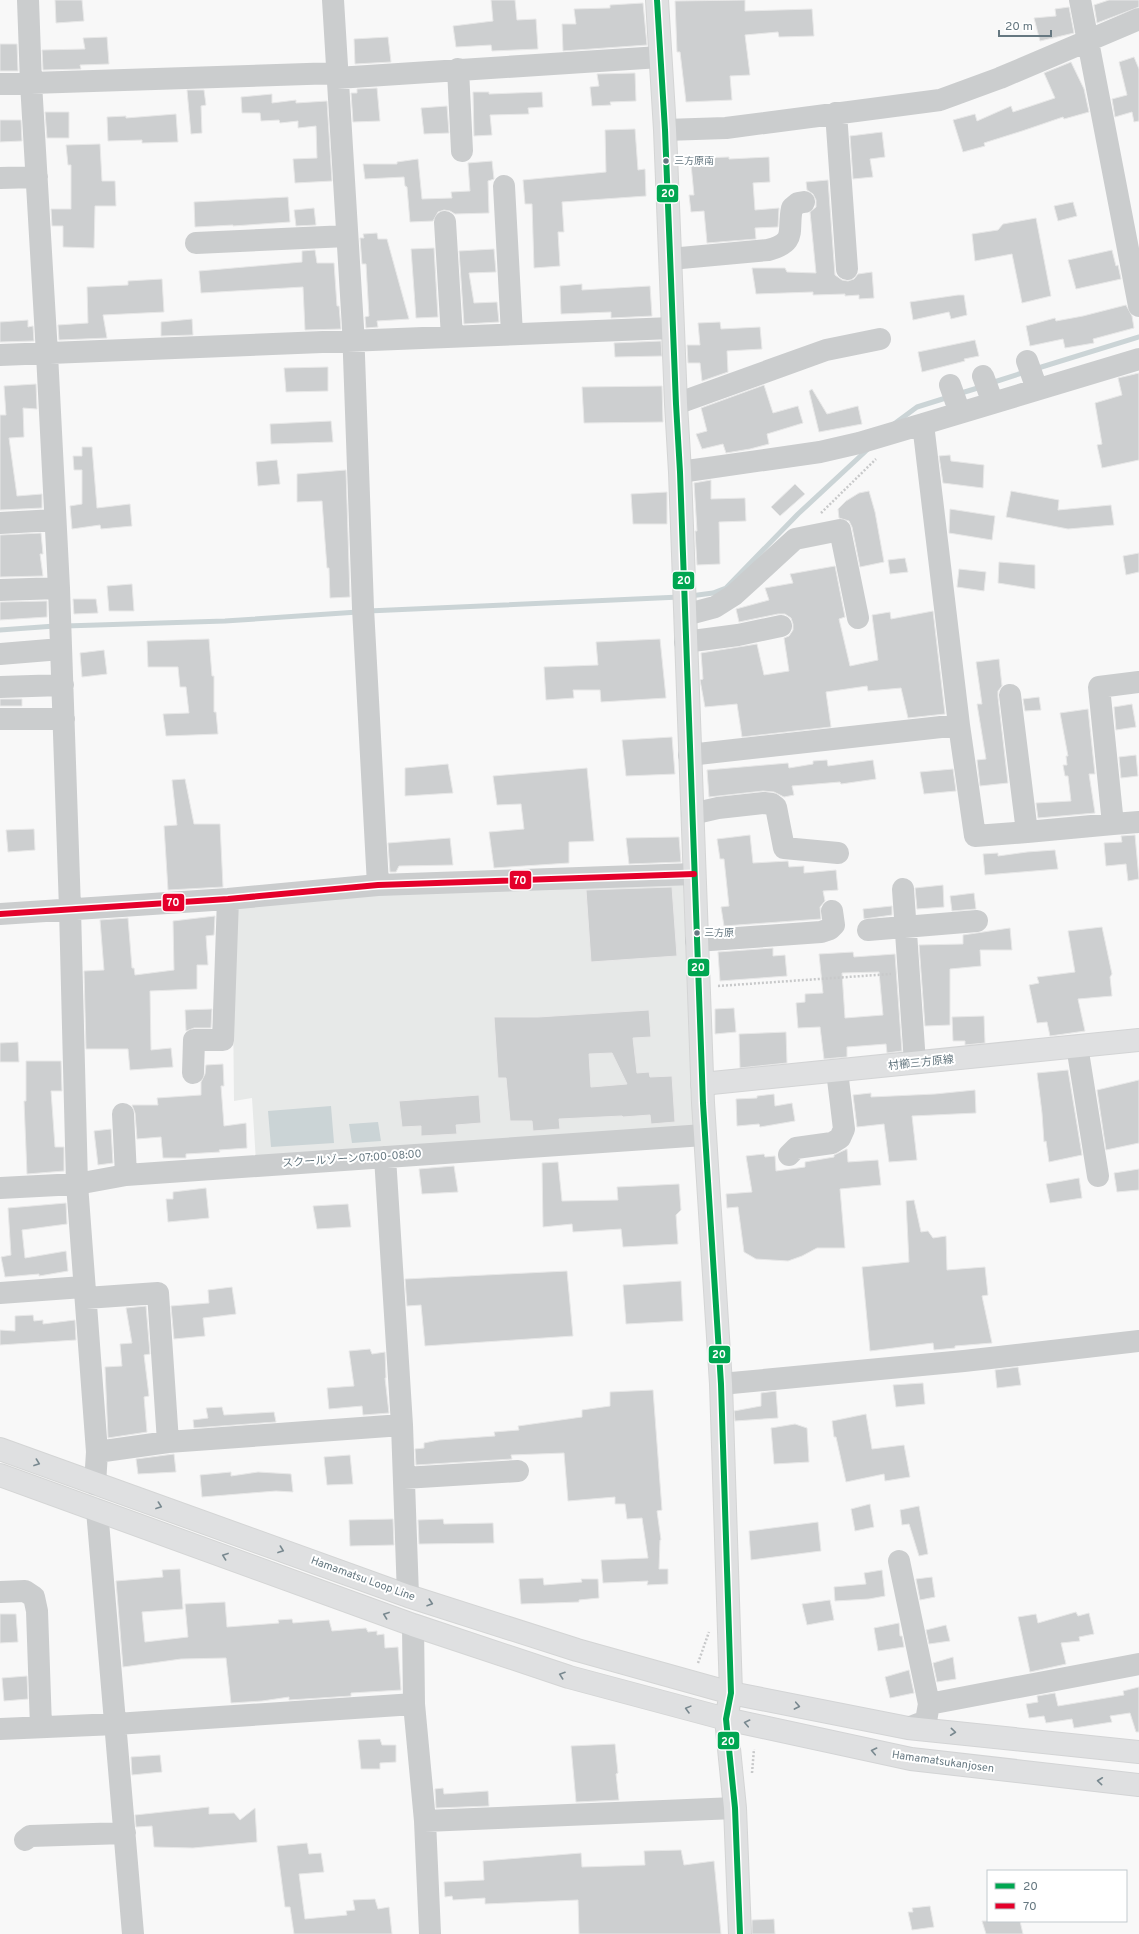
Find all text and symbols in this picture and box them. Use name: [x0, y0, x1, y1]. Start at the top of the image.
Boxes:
scale bar: [999, 12, 1051, 38]
text: 20 m: [1005, 19, 1033, 35]
place label: 三方原南: [674, 155, 714, 168]
marker: 三方原南: [661, 156, 671, 166]
line badge: 20: [656, 184, 679, 203]
text: 20: [661, 187, 675, 201]
line badge: 20: [672, 571, 695, 590]
text: 20: [677, 574, 691, 588]
line badge: 70: [509, 870, 532, 890]
text: 70: [513, 874, 527, 888]
line badge: 70: [162, 893, 185, 912]
text: 70: [166, 896, 180, 910]
place label: 三方原: [704, 927, 734, 940]
marker: 三方原: [692, 928, 702, 938]
line badge: 20: [687, 958, 710, 977]
text: 20: [691, 961, 705, 975]
street label: 村櫛三方原線: [887, 1053, 955, 1073]
street label: スクールゾーン07:00-08:00: [282, 1147, 422, 1171]
line badge: 20: [708, 1345, 731, 1364]
text: 20: [712, 1348, 726, 1362]
one-way arrow: [33, 1458, 40, 1466]
one-way arrow: [155, 1502, 162, 1510]
one-way arrow: [278, 1546, 285, 1554]
one-way arrow: [221, 1552, 228, 1561]
street label: Hamamatsu Loop Line: [309, 1554, 417, 1604]
one-way arrow: [427, 1598, 434, 1607]
one-way arrow: [383, 1611, 390, 1619]
one-way arrow: [559, 1671, 566, 1679]
one-way arrow: [794, 1701, 800, 1710]
one-way arrow: [685, 1705, 691, 1713]
one-way arrow: [744, 1720, 751, 1728]
one-way arrow: [950, 1728, 956, 1737]
line badge: 20: [717, 1731, 740, 1750]
text: 20: [721, 1735, 735, 1749]
one-way arrow: [871, 1748, 877, 1756]
street label: Hamamatsukanjosen: [891, 1748, 995, 1776]
one-way arrow: [1097, 1776, 1103, 1785]
legend: [987, 1870, 1127, 1922]
text: 20: [1023, 1879, 1038, 1895]
text: 70: [1023, 1899, 1037, 1915]

